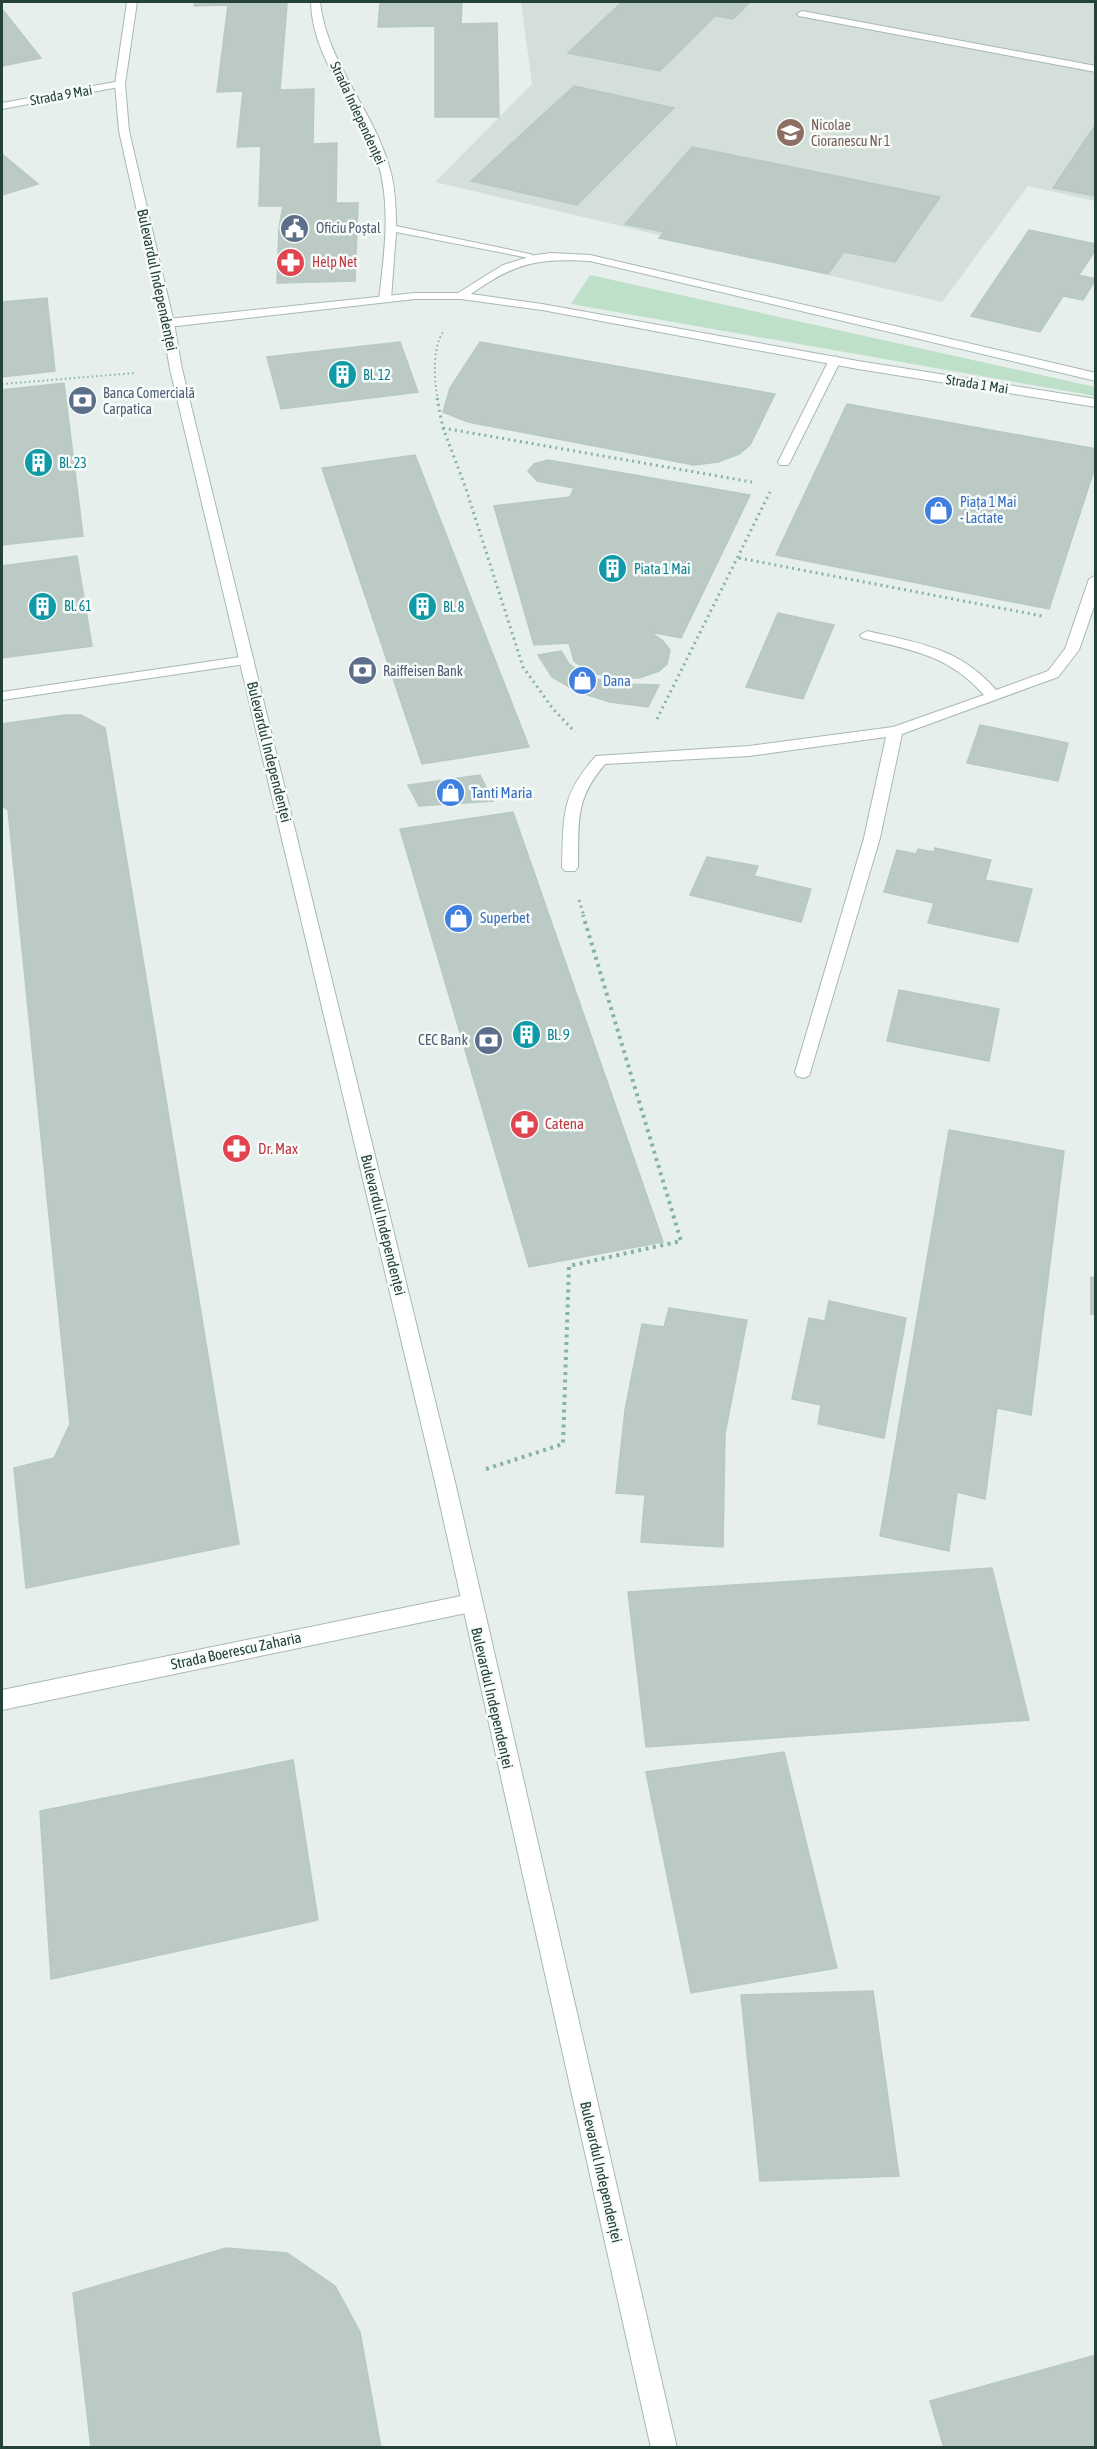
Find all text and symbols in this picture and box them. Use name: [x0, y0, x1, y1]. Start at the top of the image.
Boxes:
street label: Strada Independenței: [327, 59, 389, 167]
street label: Strada 9 Mai: [29, 82, 93, 108]
school or university icon: Nicolae Cioranescu Nr 1: [774, 117, 806, 149]
place label: Nicolae Cioranescu Nr 1: [811, 117, 890, 149]
street label: Bulevardul Independenței: [134, 207, 181, 352]
public building icon: Oficiu Poștal: [279, 212, 311, 244]
place label: Oficiu Poștal: [316, 220, 381, 236]
pharmacy icon: Help Net: [275, 246, 307, 278]
place label: Help Net: [312, 254, 357, 270]
building icon: Bl. 12: [326, 359, 358, 391]
place label: Bl. 12: [363, 367, 391, 383]
street label: Strada 1 Mai: [945, 371, 1009, 397]
bank icon: Banca Comercială Carpatica: [66, 385, 98, 417]
place label: Banca Comercială Carpatica: [103, 385, 195, 417]
building icon: Bl. 23: [22, 447, 54, 479]
place label: Bl. 23: [59, 455, 87, 471]
shop icon: Piața 1 Mai - Lactate: [923, 494, 955, 526]
place label: Piața 1 Mai - Lactate: [960, 494, 1016, 526]
building icon: Piata 1 Mai: [597, 553, 629, 585]
place label: Piata 1 Mai: [634, 561, 690, 577]
building icon: Bl. 61: [27, 590, 59, 622]
building icon: Bl. 8: [406, 591, 438, 623]
place label: Bl. 61: [64, 598, 92, 614]
place label: Bl. 8: [443, 599, 465, 615]
bank icon: Raiffeisen Bank: [346, 655, 378, 687]
place label: Raiffeisen Bank: [383, 663, 463, 679]
shop icon: Dana: [566, 665, 598, 697]
place label: Dana: [603, 673, 631, 689]
street label: Bulevardul Independenței: [244, 680, 295, 824]
shop icon: Tanti Maria: [434, 777, 466, 809]
place label: Tanti Maria: [471, 784, 533, 801]
shop icon: Superbet: [443, 902, 475, 934]
place label: Superbet: [480, 909, 530, 926]
building icon: Bl. 9: [510, 1019, 542, 1051]
bank icon: CEC Bank: [473, 1024, 505, 1056]
place label: Bl. 9: [547, 1026, 570, 1043]
place label: CEC Bank: [418, 1031, 468, 1048]
pharmacy icon: Catena: [508, 1108, 540, 1140]
place label: Catena: [545, 1115, 584, 1132]
pharmacy icon: Dr. Max: [221, 1133, 253, 1165]
place label: Dr. Max: [258, 1140, 298, 1157]
street label: Bulevardul Independenței: [358, 1153, 409, 1297]
street label: Bulevardul Independenței: [468, 1626, 517, 1770]
street label: Strada Boerescu Zaharia: [169, 1628, 303, 1673]
street label: Bulevardul Independenței: [577, 2100, 626, 2244]

